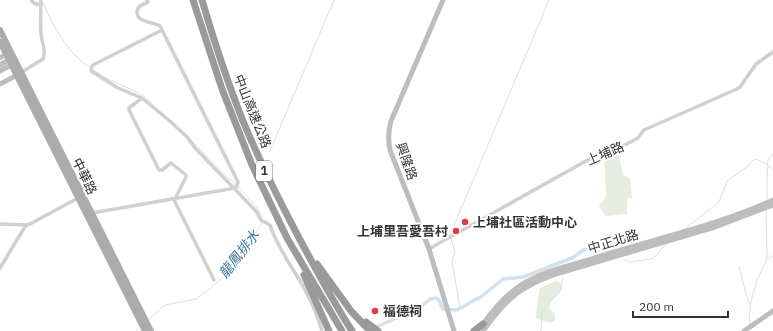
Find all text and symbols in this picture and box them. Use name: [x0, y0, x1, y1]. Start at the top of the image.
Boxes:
street label: 中山高速公路: [230, 72, 275, 151]
street label: 上埔路: [584, 138, 626, 169]
street label: 興隆路: [392, 140, 421, 182]
street label: 中華路: [68, 155, 101, 197]
road number: 1: [256, 161, 272, 181]
place label: 上埔社區活動中心: [473, 214, 577, 231]
marker: 上埔社區活動中心: [460, 217, 470, 227]
place label: 上埔里吾愛吾村: [357, 223, 448, 240]
water label: 龍鳳排水: [215, 226, 264, 282]
marker: 上埔里吾愛吾村: [451, 226, 461, 236]
street label: 中正北路: [586, 226, 641, 257]
scale bar: [633, 293, 728, 319]
text: 200 m: [639, 299, 674, 314]
place label: 福德祠: [383, 303, 422, 320]
marker: 福德祠: [370, 306, 380, 316]

